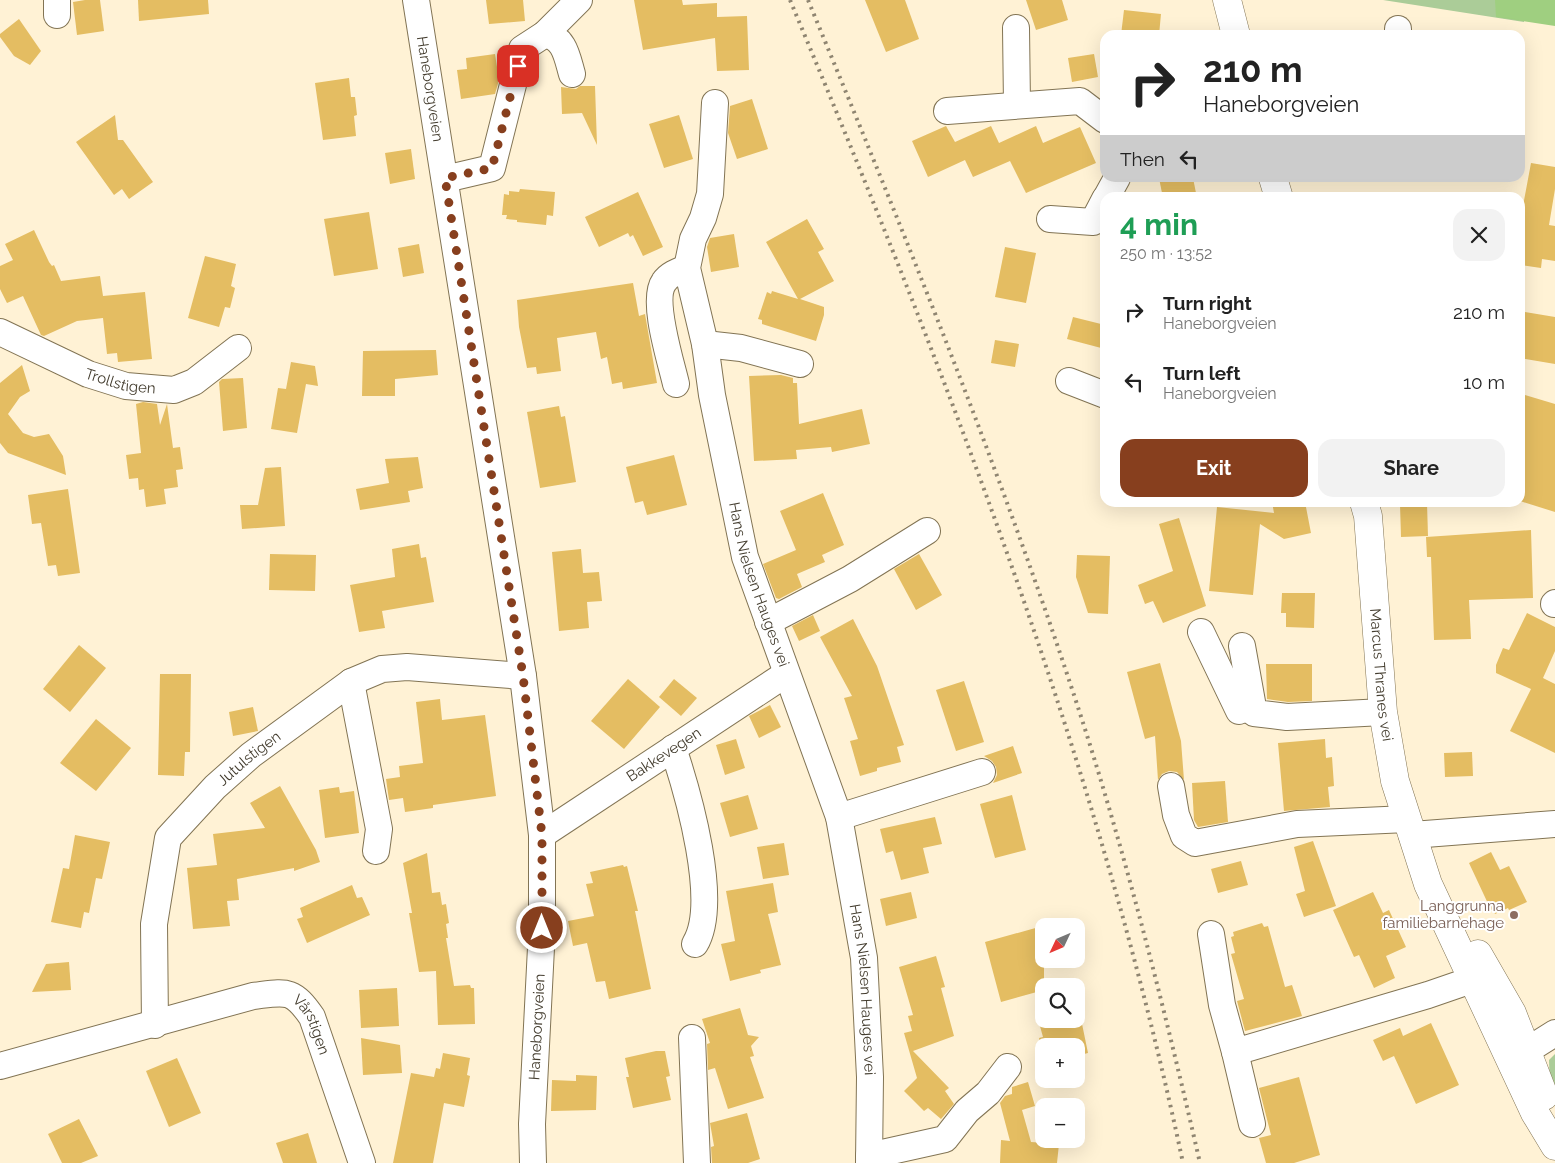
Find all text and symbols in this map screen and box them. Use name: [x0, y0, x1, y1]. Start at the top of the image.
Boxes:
street label: Haneborgveien: [413, 35, 447, 143]
pin: [497, 45, 539, 87]
text: 210 m: [1203, 49, 1303, 90]
icon: right: [1120, 50, 1185, 115]
icon: arrive: [504, 52, 532, 80]
text: Haneborgveien: [1203, 91, 1359, 117]
icon: left: [1175, 145, 1203, 173]
text: Then: [1120, 148, 1165, 170]
text: 4 min: [1120, 207, 1198, 242]
button: close: [1453, 209, 1505, 261]
text: 250 m · 13:52: [1120, 244, 1212, 263]
text: Turn right: [1163, 292, 1252, 314]
icon: right: [1120, 298, 1148, 326]
text: 210 m: [1453, 301, 1505, 323]
text: Haneborgveien: [1163, 314, 1277, 333]
text: Turn left: [1163, 362, 1240, 384]
street label: Trollstigen: [83, 365, 156, 397]
icon: left: [1120, 368, 1148, 396]
text: 10 m: [1463, 371, 1505, 393]
text: Haneborgveien: [1163, 384, 1277, 403]
button: Exit: [1120, 439, 1308, 497]
button: Share: [1318, 439, 1505, 497]
street label: Hans Nielsen Hauges vei: [725, 500, 793, 669]
street label: Marcus Thranes vei: [1366, 608, 1397, 743]
street label: Bakkevegen: [623, 723, 705, 786]
street label: Jutulstigen: [214, 727, 284, 790]
place label: Langgrunna familiebarnehage: [1382, 897, 1504, 932]
position arrow: [515, 901, 567, 953]
street label: Hans Nielsen Hauges vei: [846, 903, 879, 1076]
marker: Langgrunna familiebarnehage: [1508, 909, 1520, 921]
north arrow: [1035, 918, 1085, 968]
map controls: [1035, 918, 1085, 1148]
street label: Haneborgveien: [525, 973, 549, 1081]
button: search: [1035, 978, 1085, 1028]
street label: Vårstigen: [289, 991, 333, 1057]
button: +: [1035, 1038, 1085, 1088]
button: −: [1035, 1098, 1085, 1148]

